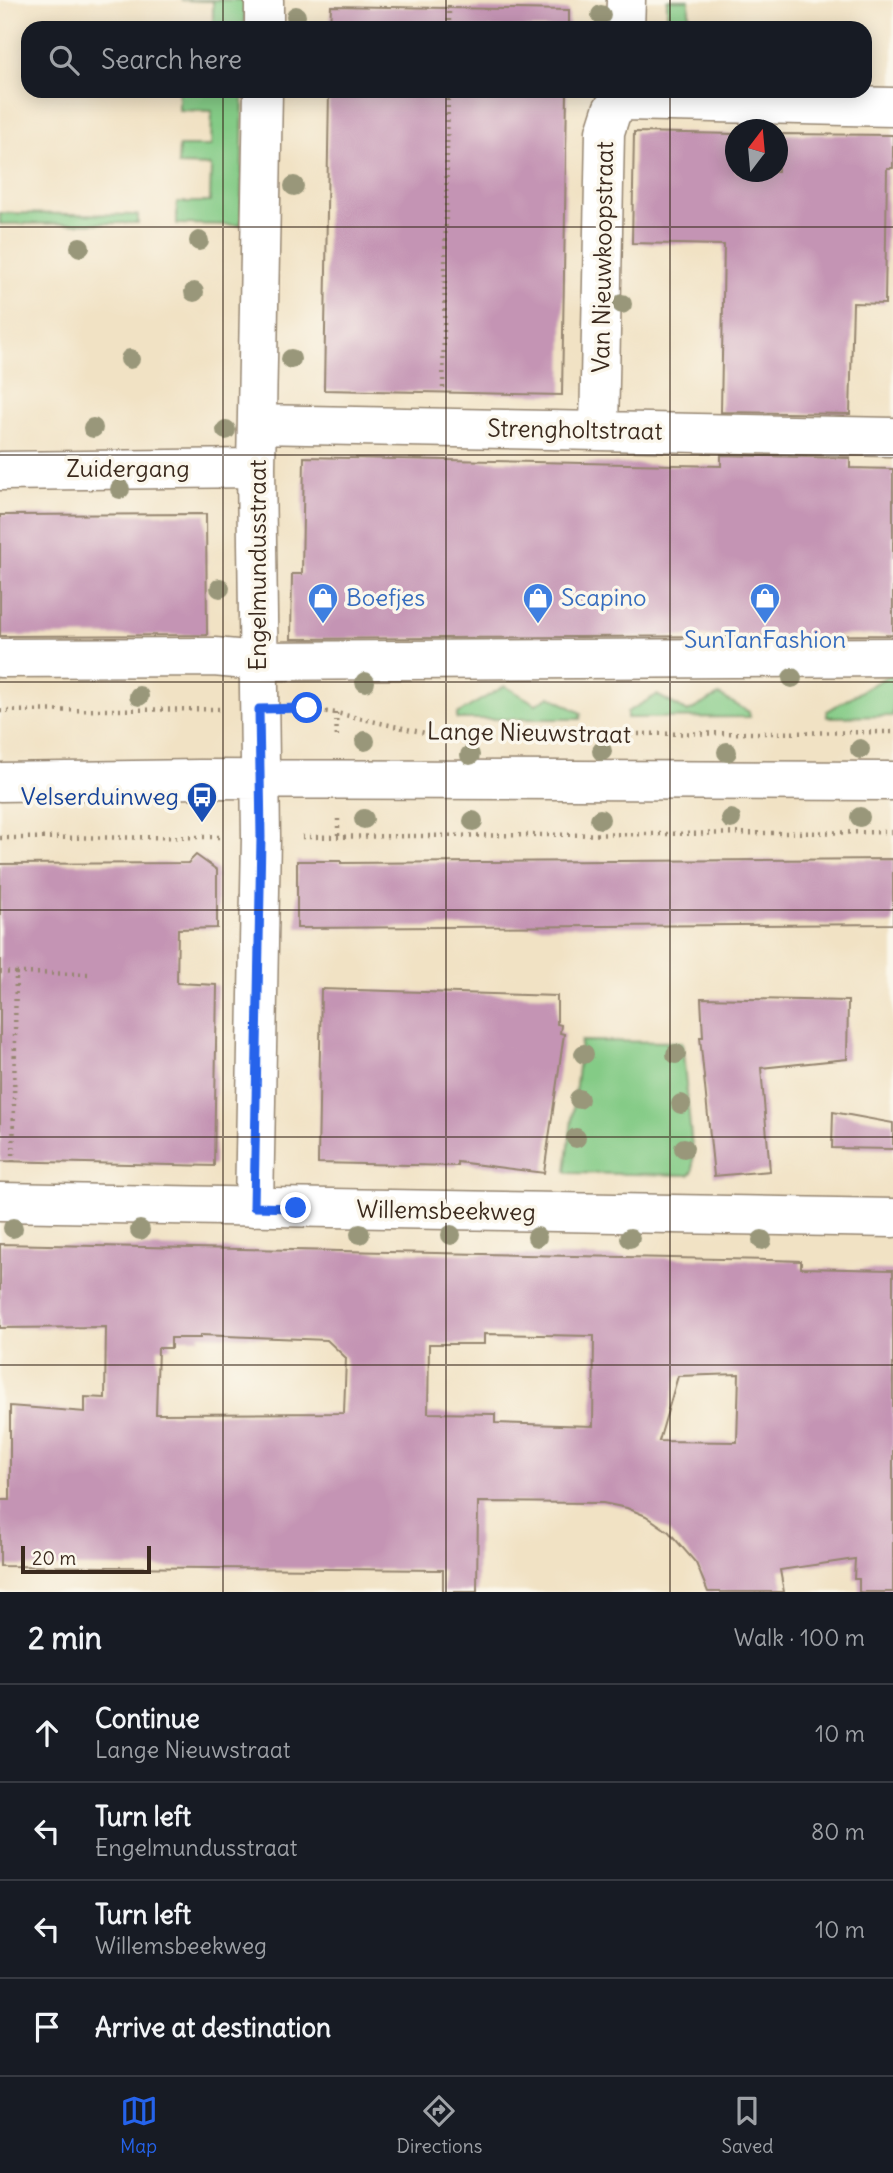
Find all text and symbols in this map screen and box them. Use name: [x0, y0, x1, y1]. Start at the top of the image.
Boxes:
search box: [21, 21, 872, 98]
icon: search: [45, 41, 83, 79]
text: Search here: [101, 43, 242, 76]
north arrow: [725, 119, 788, 182]
street label: Van Nieuwkoopstraat: [585, 141, 619, 373]
street label: Strengholtstraat: [487, 412, 663, 446]
street label: Zuidergang: [66, 453, 190, 483]
street label: Engelmundusstraat: [242, 459, 272, 671]
shop icon: Boefjes: [306, 581, 340, 625]
shop icon: Scapino: [521, 581, 555, 625]
shop icon: SunTanFashion: [748, 581, 782, 625]
place label: Boefjes: [346, 582, 425, 612]
place label: Scapino: [561, 582, 647, 612]
place label: SunTanFashion: [684, 624, 846, 654]
route start: [291, 692, 322, 723]
street label: Lange Nieuwstraat: [427, 715, 631, 749]
bus stop icon: Velserduinweg: [185, 780, 219, 824]
place label: Velserduinweg: [21, 781, 179, 811]
route end: [280, 1192, 311, 1223]
street label: Willemsbeekweg: [356, 1193, 536, 1227]
scale bar: [21, 1543, 150, 1575]
text: 20 m: [32, 1546, 76, 1570]
text: 2 min: [28, 1619, 102, 1657]
text: Walk · 100 m: [734, 1623, 865, 1652]
text: Continue: [95, 1702, 200, 1735]
icon: ahead: [28, 1714, 66, 1752]
text: 10 m: [815, 1719, 865, 1748]
text: Lange Nieuwstraat: [95, 1735, 291, 1764]
text: Turn left: [95, 1800, 191, 1833]
icon: left: [28, 1812, 66, 1850]
text: 80 m: [811, 1817, 865, 1846]
text: Engelmundusstraat: [95, 1833, 298, 1862]
text: Turn left: [95, 1898, 191, 1931]
icon: left: [28, 1910, 66, 1948]
text: 10 m: [815, 1915, 865, 1944]
text: Willemsbeekweg: [95, 1931, 267, 1960]
icon: arrive: [28, 2008, 66, 2046]
text: Arrive at destination: [95, 2011, 331, 2044]
tab: Map: [120, 2092, 158, 2158]
tab: Directions: [397, 2092, 482, 2158]
tab: Saved: [721, 2092, 773, 2158]

